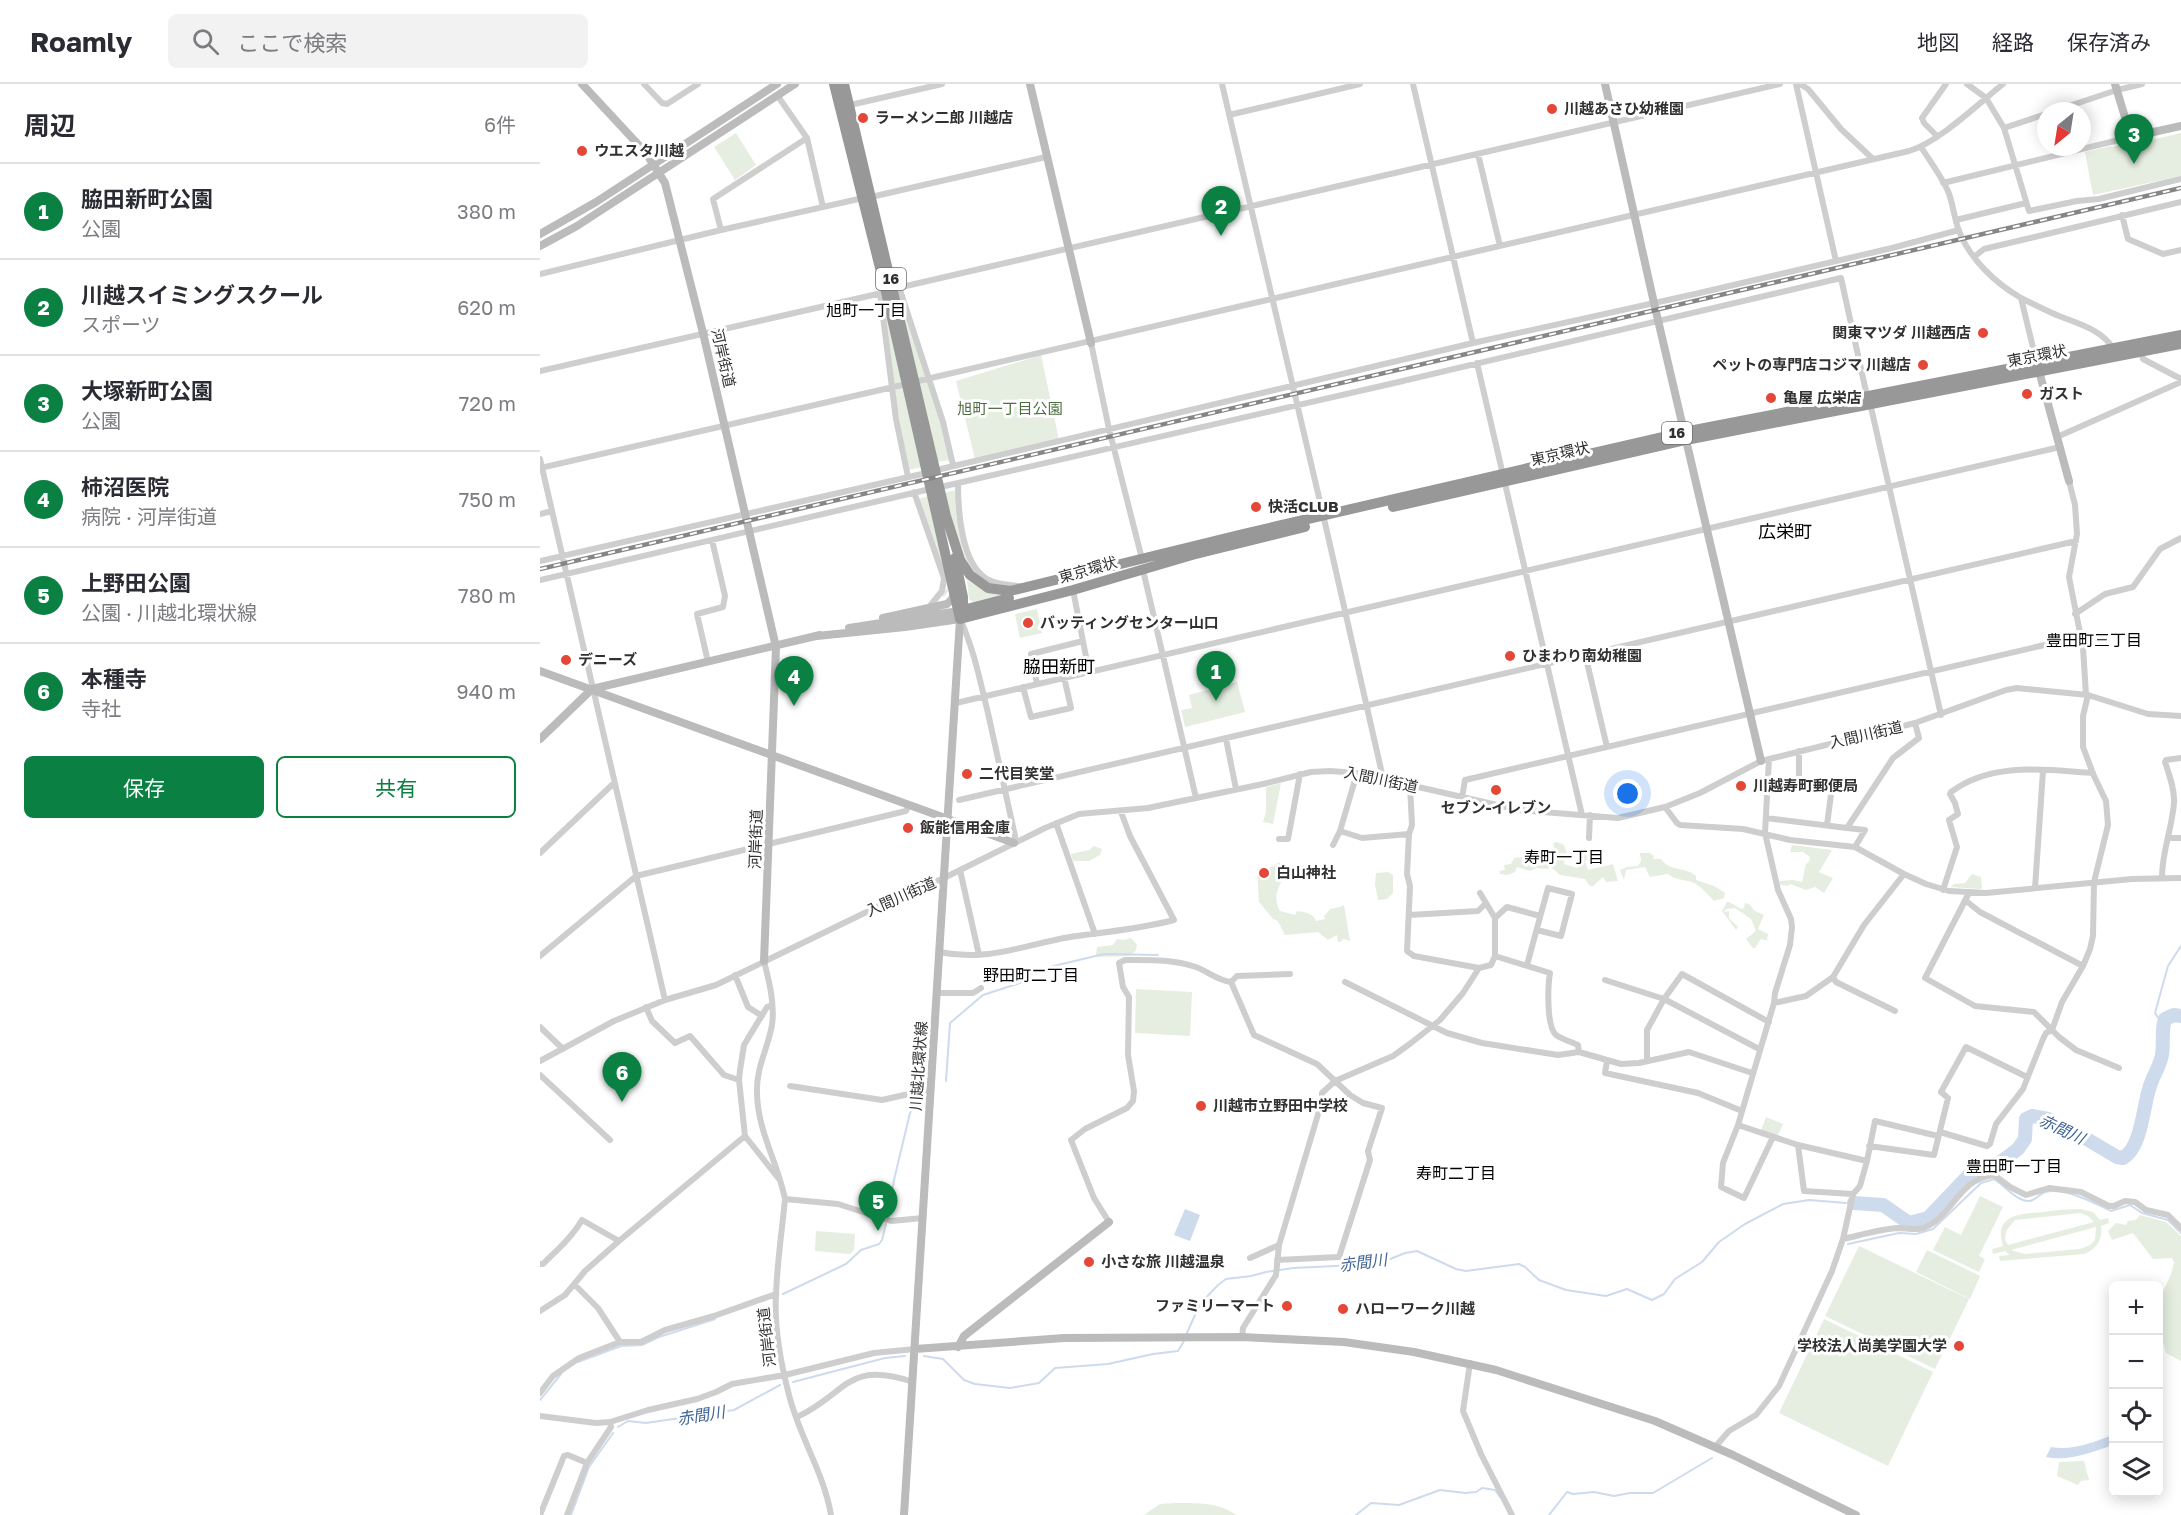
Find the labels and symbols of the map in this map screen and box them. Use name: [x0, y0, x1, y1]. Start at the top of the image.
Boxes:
place label: 川越あさひ幼稚園: [1564, 99, 1684, 117]
marker: 川越あさひ幼稚園: [1545, 102, 1559, 116]
north arrow: [2037, 102, 2091, 156]
place label: ラーメン二郎 川越店: [875, 108, 1013, 126]
marker: ラーメン二郎 川越店: [856, 111, 870, 125]
pin: 3: [2114, 115, 2154, 164]
place label: ウエスタ川越: [594, 141, 684, 159]
marker: ウエスタ川越: [575, 144, 589, 158]
pin: 2: [1202, 186, 1240, 236]
road number: 16: [876, 268, 906, 290]
district label: 旭町一丁目: [826, 300, 906, 320]
place label: 関東マツダ 川越西店: [1832, 323, 1971, 341]
marker: 関東マツダ 川越西店: [1976, 326, 1990, 340]
street label: 河岸街道: [708, 327, 739, 389]
street label: 東京環状: [2006, 340, 2068, 370]
place label: ペットの専門店コジマ 川越店: [1712, 355, 1911, 373]
marker: ペットの専門店コジマ 川越店: [1916, 358, 1930, 372]
place label: ガスト: [2039, 384, 2084, 402]
marker: ガスト: [2020, 387, 2034, 401]
place label: 亀屋 広栄店: [1783, 388, 1862, 406]
marker: 亀屋 広栄店: [1764, 391, 1778, 405]
park label: 旭町一丁目公園: [957, 399, 1063, 417]
road number: 16: [1662, 422, 1692, 444]
street label: 東京環状: [1529, 438, 1591, 469]
place label: 快活CLUB: [1268, 497, 1339, 515]
marker: 快活CLUB: [1249, 500, 1263, 514]
district label: 広栄町: [1758, 520, 1812, 542]
street label: 東京環状: [1056, 552, 1119, 586]
place label: バッティングセンター山口: [1040, 613, 1219, 631]
marker: バッティングセンター山口: [1021, 616, 1035, 630]
district label: 豊田町三丁目: [2046, 630, 2142, 650]
place label: ひまわり南幼稚園: [1522, 646, 1642, 664]
marker: ひまわり南幼稚園: [1503, 649, 1517, 663]
place label: デニーズ: [578, 650, 637, 668]
pin: 1: [1196, 652, 1236, 701]
marker: デニーズ: [559, 653, 573, 667]
district label: 脇田新町: [1023, 655, 1095, 677]
pin: 4: [774, 656, 814, 706]
street label: 入間川街道: [1827, 717, 1904, 751]
street label: 入間川街道: [1343, 762, 1420, 796]
place label: 二代目笑堂: [979, 764, 1054, 782]
marker: 二代目笑堂: [960, 767, 974, 781]
place label: 川越寿町郵便局: [1753, 776, 1858, 794]
your location: [1613, 779, 1642, 808]
marker: 川越寿町郵便局: [1734, 779, 1748, 793]
marker: セブン-イレブン: [1489, 783, 1503, 797]
place label: セブン-イレブン: [1441, 798, 1551, 816]
street label: 河岸街道: [745, 809, 765, 869]
place label: 飯能信用金庫: [920, 818, 1010, 836]
marker: 飯能信用金庫: [901, 821, 915, 835]
district label: 寿町一丁目: [1524, 847, 1604, 867]
place label: 白山神社: [1276, 863, 1336, 881]
marker: 白山神社: [1257, 866, 1271, 880]
street label: 入間川街道: [863, 873, 939, 920]
district label: 野田町二丁目: [983, 965, 1079, 985]
street label: 川越北環状線: [906, 1020, 930, 1111]
pin: 6: [602, 1052, 641, 1102]
place label: 川越市立野田中学校: [1213, 1096, 1348, 1114]
marker: 川越市立野田中学校: [1194, 1099, 1208, 1113]
water label: 赤間川: [2036, 1110, 2090, 1149]
district label: 豊田町一丁目: [1966, 1156, 2062, 1176]
district label: 寿町二丁目: [1416, 1163, 1496, 1183]
pin: 5: [858, 1182, 898, 1231]
water label: 赤間川: [1338, 1249, 1390, 1275]
place label: 小さな旅 川越温泉: [1101, 1252, 1225, 1270]
marker: 小さな旅 川越温泉: [1082, 1255, 1096, 1269]
place label: ファミリーマート: [1155, 1296, 1275, 1314]
marker: ファミリーマート: [1280, 1299, 1294, 1313]
place label: ハローワーク川越: [1355, 1299, 1475, 1317]
marker: ハローワーク川越: [1336, 1302, 1350, 1316]
street label: 河岸街道: [753, 1306, 779, 1368]
place label: 学校法人尚美学園大学: [1797, 1336, 1947, 1354]
marker: 学校法人尚美学園大学: [1952, 1339, 1966, 1353]
water label: 赤間川: [676, 1401, 728, 1429]

